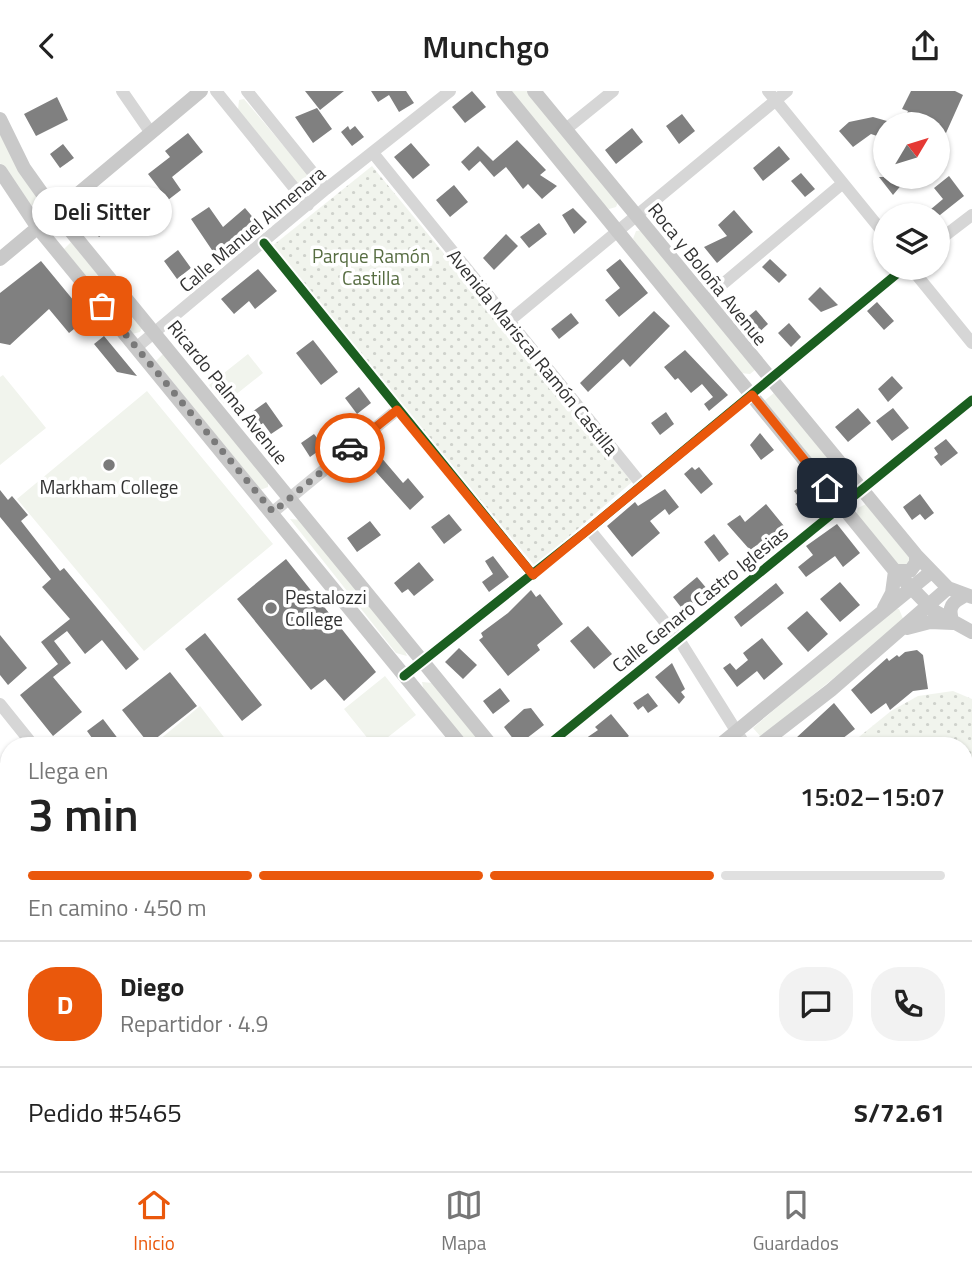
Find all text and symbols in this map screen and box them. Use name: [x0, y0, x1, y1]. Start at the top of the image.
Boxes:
text: Munchgo: [422, 22, 550, 70]
icon: back: [28, 27, 66, 65]
icon: share: [906, 27, 944, 65]
north arrow: [873, 112, 950, 189]
map controls: [873, 112, 950, 280]
street label: Calle Manuel Almenara: [172, 158, 332, 299]
callout: Deli Sitter: [32, 187, 172, 236]
text: Deli Sitter: [53, 194, 151, 229]
street label: Roca y Boloña Avenue: [642, 196, 775, 351]
button: layers: [873, 203, 950, 280]
park label: Parque Ramón Castilla: [312, 241, 430, 292]
street label: Avenida Mariscal Ramón Castilla: [441, 242, 626, 462]
pin: [72, 276, 132, 336]
icon: bag: [83, 287, 121, 325]
street label: Ricardo Palma Avenue: [161, 313, 296, 470]
courier: [315, 413, 385, 483]
icon: car: [331, 429, 369, 467]
marker: Markham College: [101, 457, 117, 473]
pin: [797, 458, 857, 518]
icon: home: [808, 469, 846, 507]
place label: Markham College: [40, 472, 178, 501]
street label: Calle Genaro Castro Iglesias: [605, 518, 794, 679]
place label: Pestalozzi College: [285, 582, 367, 633]
marker: Pestalozzi College: [263, 600, 279, 616]
text: Llega en: [28, 753, 108, 788]
text: 15:02–15:07: [800, 777, 945, 816]
text: 3 min: [28, 779, 139, 849]
text: En camino · 450 m: [28, 890, 206, 925]
text: Diego: [120, 967, 184, 1006]
button: chat: [779, 967, 853, 1041]
button: phone: [871, 967, 945, 1041]
text: D: [57, 985, 73, 1024]
text: Repartidor · 4.9: [120, 1006, 268, 1041]
text: Pedido #5465: [28, 1093, 182, 1132]
text: S/72.61: [854, 1093, 945, 1132]
tab: Inicio: [133, 1186, 175, 1257]
tab: Mapa: [441, 1186, 486, 1257]
tab: Guardados: [753, 1186, 839, 1257]

